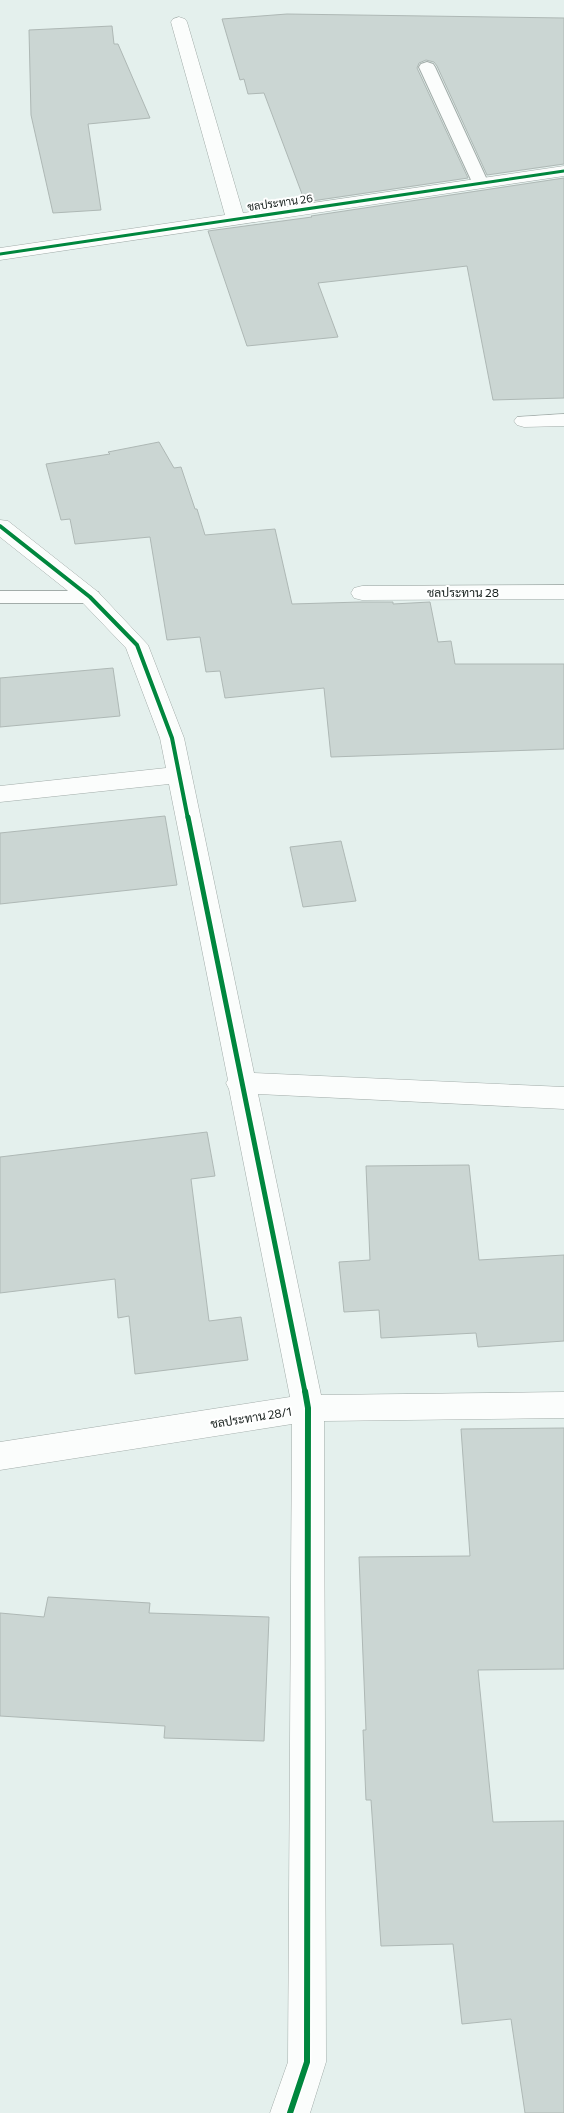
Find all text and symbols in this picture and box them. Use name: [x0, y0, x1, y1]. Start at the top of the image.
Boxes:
street label: ชลประทาน 26: [246, 191, 314, 213]
street label: ชลประทาน 28: [427, 585, 499, 599]
street label: ชลประทาน 28/1: [209, 1404, 293, 1430]

